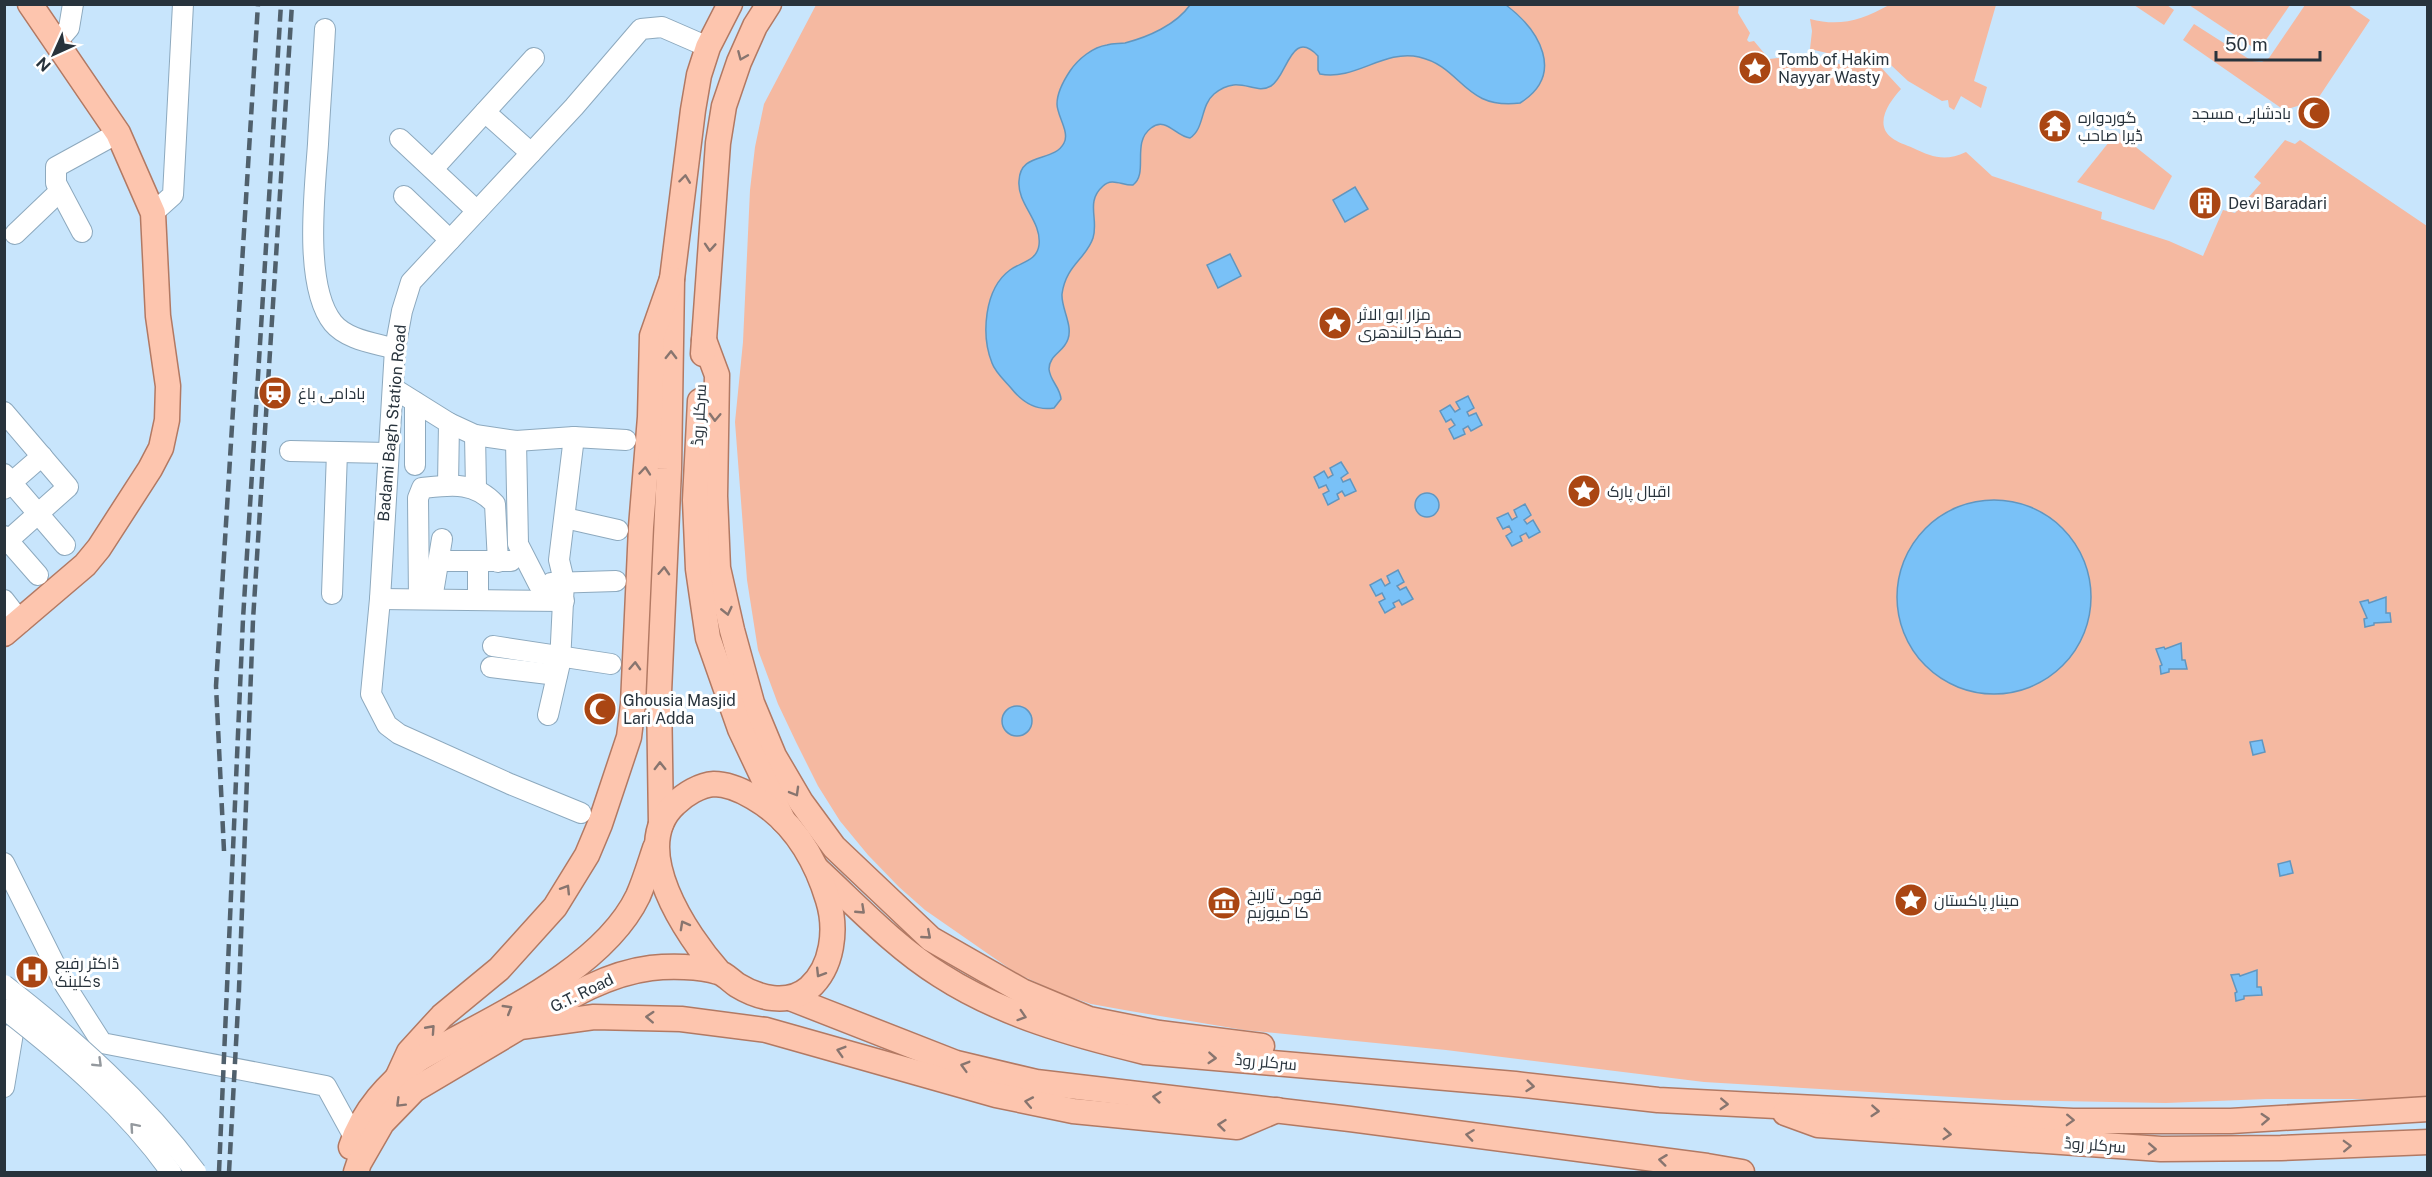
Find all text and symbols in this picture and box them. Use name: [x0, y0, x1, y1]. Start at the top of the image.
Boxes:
north arrow: [24, 24, 84, 84]
scale bar: [2216, 24, 2320, 62]
text: 50 m: [2225, 34, 2268, 55]
one-way arrow: [737, 50, 749, 61]
place icon: Tomb of Hakim Nayyar Wasty: [1737, 50, 1773, 86]
place label: Tomb of Hakim Nayyar Wasty: [1778, 50, 1889, 87]
text: N: [33, 53, 55, 75]
mosque icon: بادشاہی مسجد: [2296, 95, 2332, 131]
place label: بادشاہی مسجد: [2192, 104, 2291, 124]
temple icon: گوردوارہ ڈیرا صاحب: [2037, 108, 2073, 144]
place label: گوردوارہ ڈیرا صاحب: [2078, 108, 2143, 145]
one-way arrow: [678, 175, 690, 184]
building icon: Devi Baradari: [2187, 185, 2223, 221]
place label: Devi Baradari: [2228, 194, 2327, 213]
one-way arrow: [704, 243, 717, 252]
place icon: مزار ابو الاثر حفیظ جالندھری: [1317, 305, 1353, 341]
place label: مزار ابو الاثر حفیظ جالندھری: [1357, 305, 1462, 343]
street label: Badami Bagh Station Road: [374, 324, 410, 522]
one-way arrow: [665, 350, 677, 359]
station icon: بادامی باغ: [257, 375, 293, 411]
place label: بادامی باغ: [298, 384, 365, 405]
street label: سرکلر روڈ: [688, 384, 710, 446]
one-way arrow: [709, 412, 722, 421]
one-way arrow: [639, 467, 652, 476]
place icon: اقبال پارک: [1566, 473, 1602, 509]
place label: اقبال پارک: [1607, 482, 1671, 503]
one-way arrow: [658, 566, 671, 575]
one-way arrow: [720, 605, 733, 615]
one-way arrow: [629, 661, 642, 670]
mosque icon: Ghousia Masjid Lari Adda: [582, 691, 618, 727]
place label: Ghousia Masjid Lari Adda: [623, 691, 736, 728]
one-way arrow: [654, 761, 666, 770]
one-way arrow: [788, 786, 800, 796]
place icon: مینارِ پاکستان: [1893, 882, 1929, 918]
one-way arrow: [559, 885, 571, 895]
museum icon: قومی تاریخ کا میوزیم: [1206, 885, 1242, 921]
place label: قومی تاریخ کا میوزیم: [1247, 885, 1322, 924]
place label: مینارِ پاکستان: [1934, 891, 2019, 912]
one-way arrow: [854, 903, 865, 914]
one-way arrow: [680, 921, 691, 932]
one-way arrow: [920, 928, 931, 939]
hospital icon: ڈاکٹر رفیع کلینکs: [14, 954, 50, 990]
place label: ڈاکٹر رفیع کلینکs: [55, 954, 119, 991]
one-way arrow: [816, 967, 827, 978]
street label: G.T. Road: [547, 970, 617, 1016]
one-way arrow: [502, 1004, 513, 1016]
one-way arrow: [1016, 1009, 1027, 1021]
one-way arrow: [645, 1011, 654, 1024]
one-way arrow: [424, 1025, 435, 1035]
one-way arrow: [836, 1046, 847, 1058]
street label: سرکلر روڈ: [1234, 1050, 1298, 1074]
one-way arrow: [1207, 1051, 1216, 1064]
one-way arrow: [91, 1056, 102, 1067]
one-way arrow: [960, 1061, 970, 1073]
one-way arrow: [1525, 1079, 1534, 1092]
one-way arrow: [1152, 1091, 1161, 1104]
one-way arrow: [397, 1096, 408, 1107]
one-way arrow: [1024, 1096, 1034, 1109]
one-way arrow: [1719, 1097, 1728, 1110]
one-way arrow: [1871, 1105, 1880, 1118]
one-way arrow: [2261, 1113, 2270, 1126]
one-way arrow: [2066, 1114, 2075, 1127]
one-way arrow: [1218, 1119, 1227, 1132]
one-way arrow: [130, 1123, 141, 1134]
one-way arrow: [1942, 1127, 1951, 1140]
one-way arrow: [1465, 1129, 1475, 1142]
street label: سرکلر روڈ: [2063, 1133, 2127, 1157]
one-way arrow: [2342, 1140, 2351, 1152]
one-way arrow: [2147, 1142, 2156, 1155]
one-way arrow: [1659, 1155, 1668, 1167]

